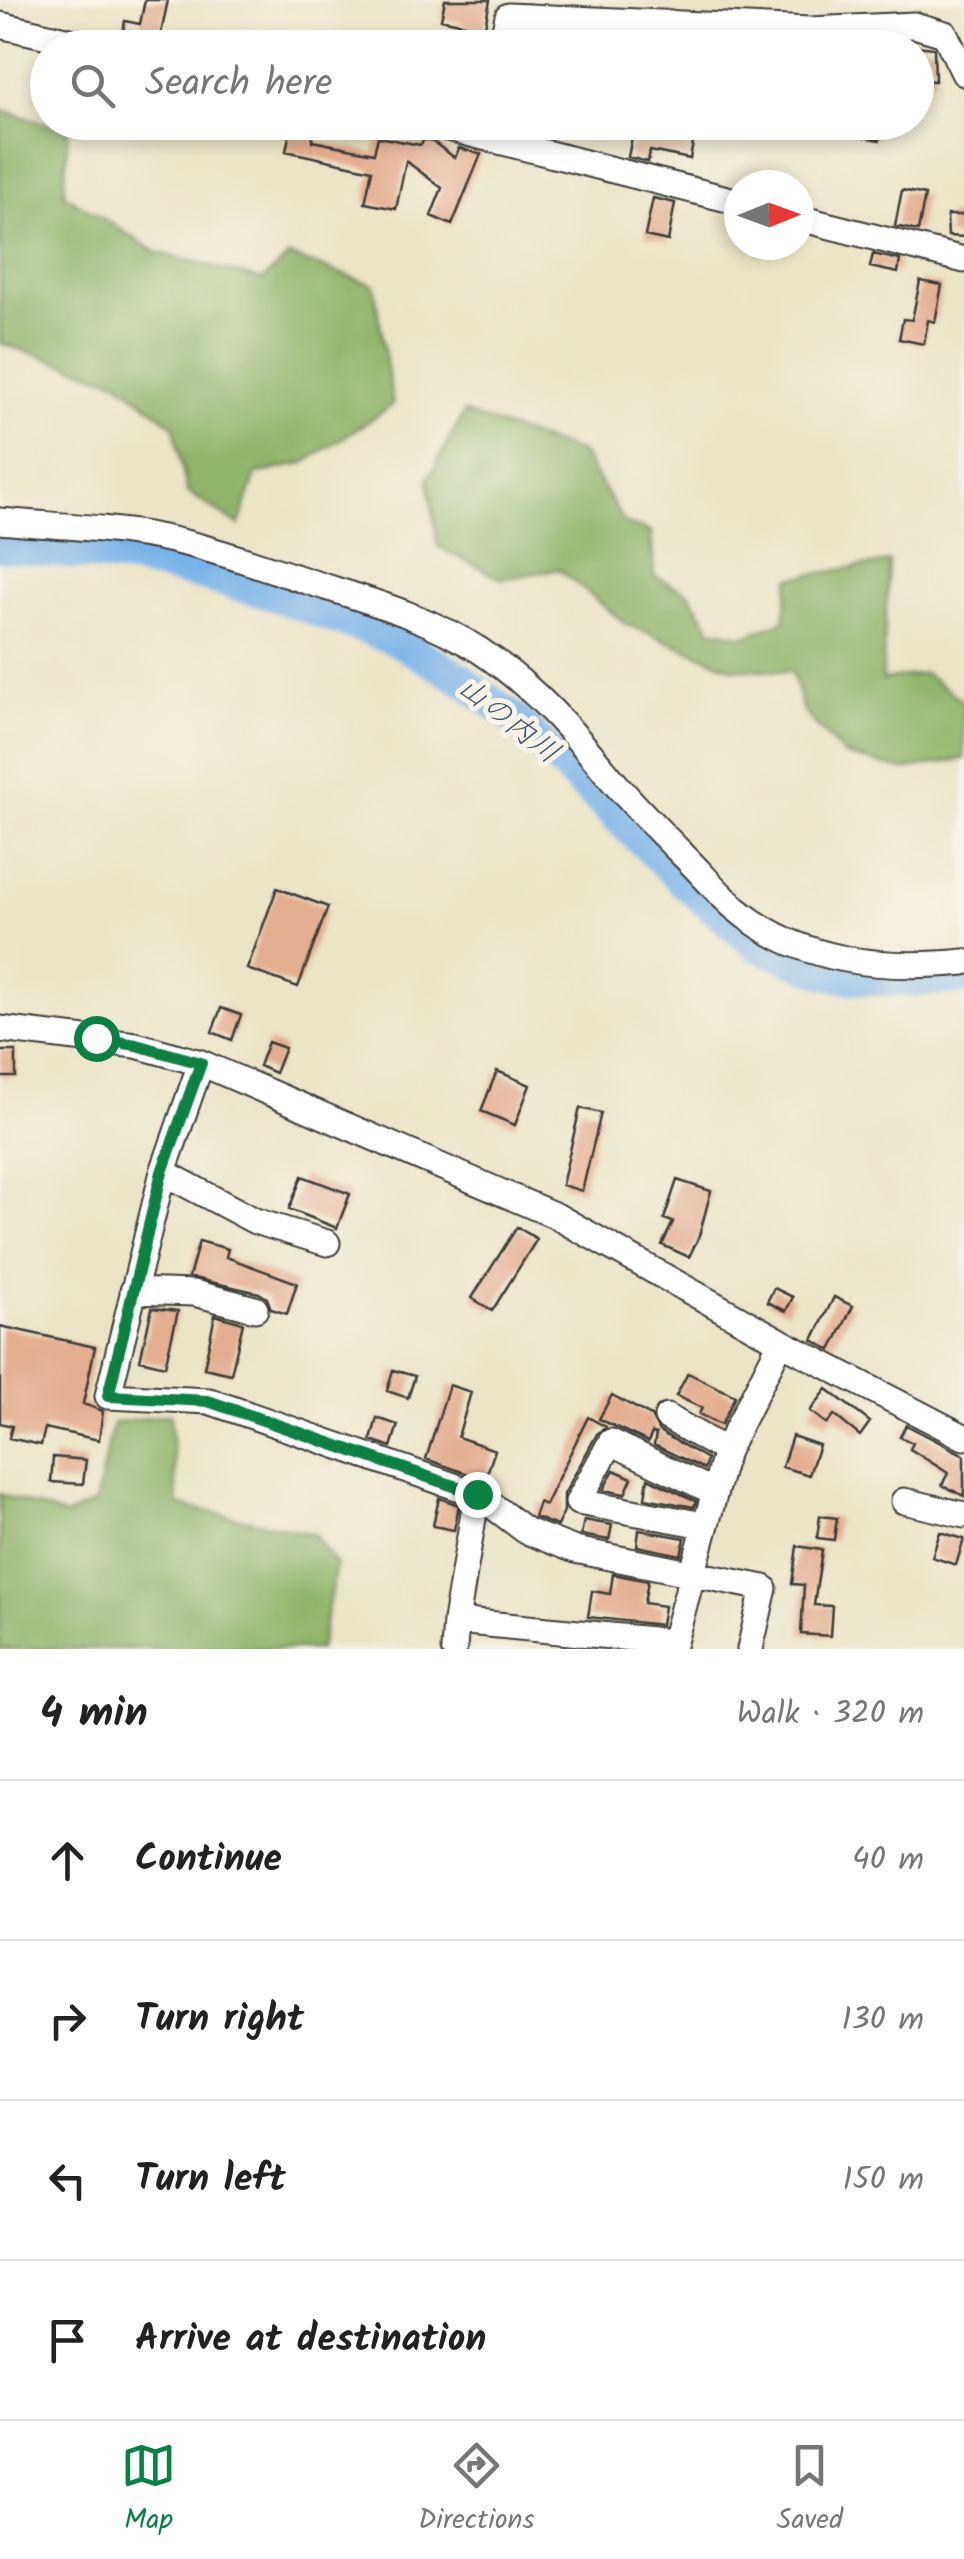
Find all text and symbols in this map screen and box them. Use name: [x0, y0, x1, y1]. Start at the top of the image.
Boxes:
search box: [30, 30, 934, 140]
text: Search here: [145, 55, 332, 115]
icon: search: [65, 58, 120, 113]
north arrow: [724, 170, 814, 260]
water label: 山の内川: [446, 665, 570, 777]
route start: [74, 1016, 120, 1062]
route end: [455, 1472, 501, 1518]
text: 4 min: [40, 1681, 148, 1748]
text: Walk · 320 m: [737, 1689, 924, 1740]
text: Continue: [135, 1830, 282, 1890]
icon: ahead: [40, 1833, 95, 1888]
text: 40 m: [852, 1835, 924, 1886]
text: Turn right: [135, 1990, 304, 2050]
icon: right: [40, 1993, 95, 2048]
text: 130 m: [841, 1995, 924, 2046]
text: Turn left: [135, 2150, 286, 2210]
icon: left: [40, 2153, 95, 2208]
text: 150 m: [842, 2155, 924, 2206]
text: Arrive at destination: [135, 2310, 486, 2370]
icon: arrive: [40, 2313, 95, 2368]
tab: Map: [121, 2438, 176, 2543]
tab: Directions: [418, 2438, 534, 2543]
tab: Saved: [777, 2438, 843, 2543]

